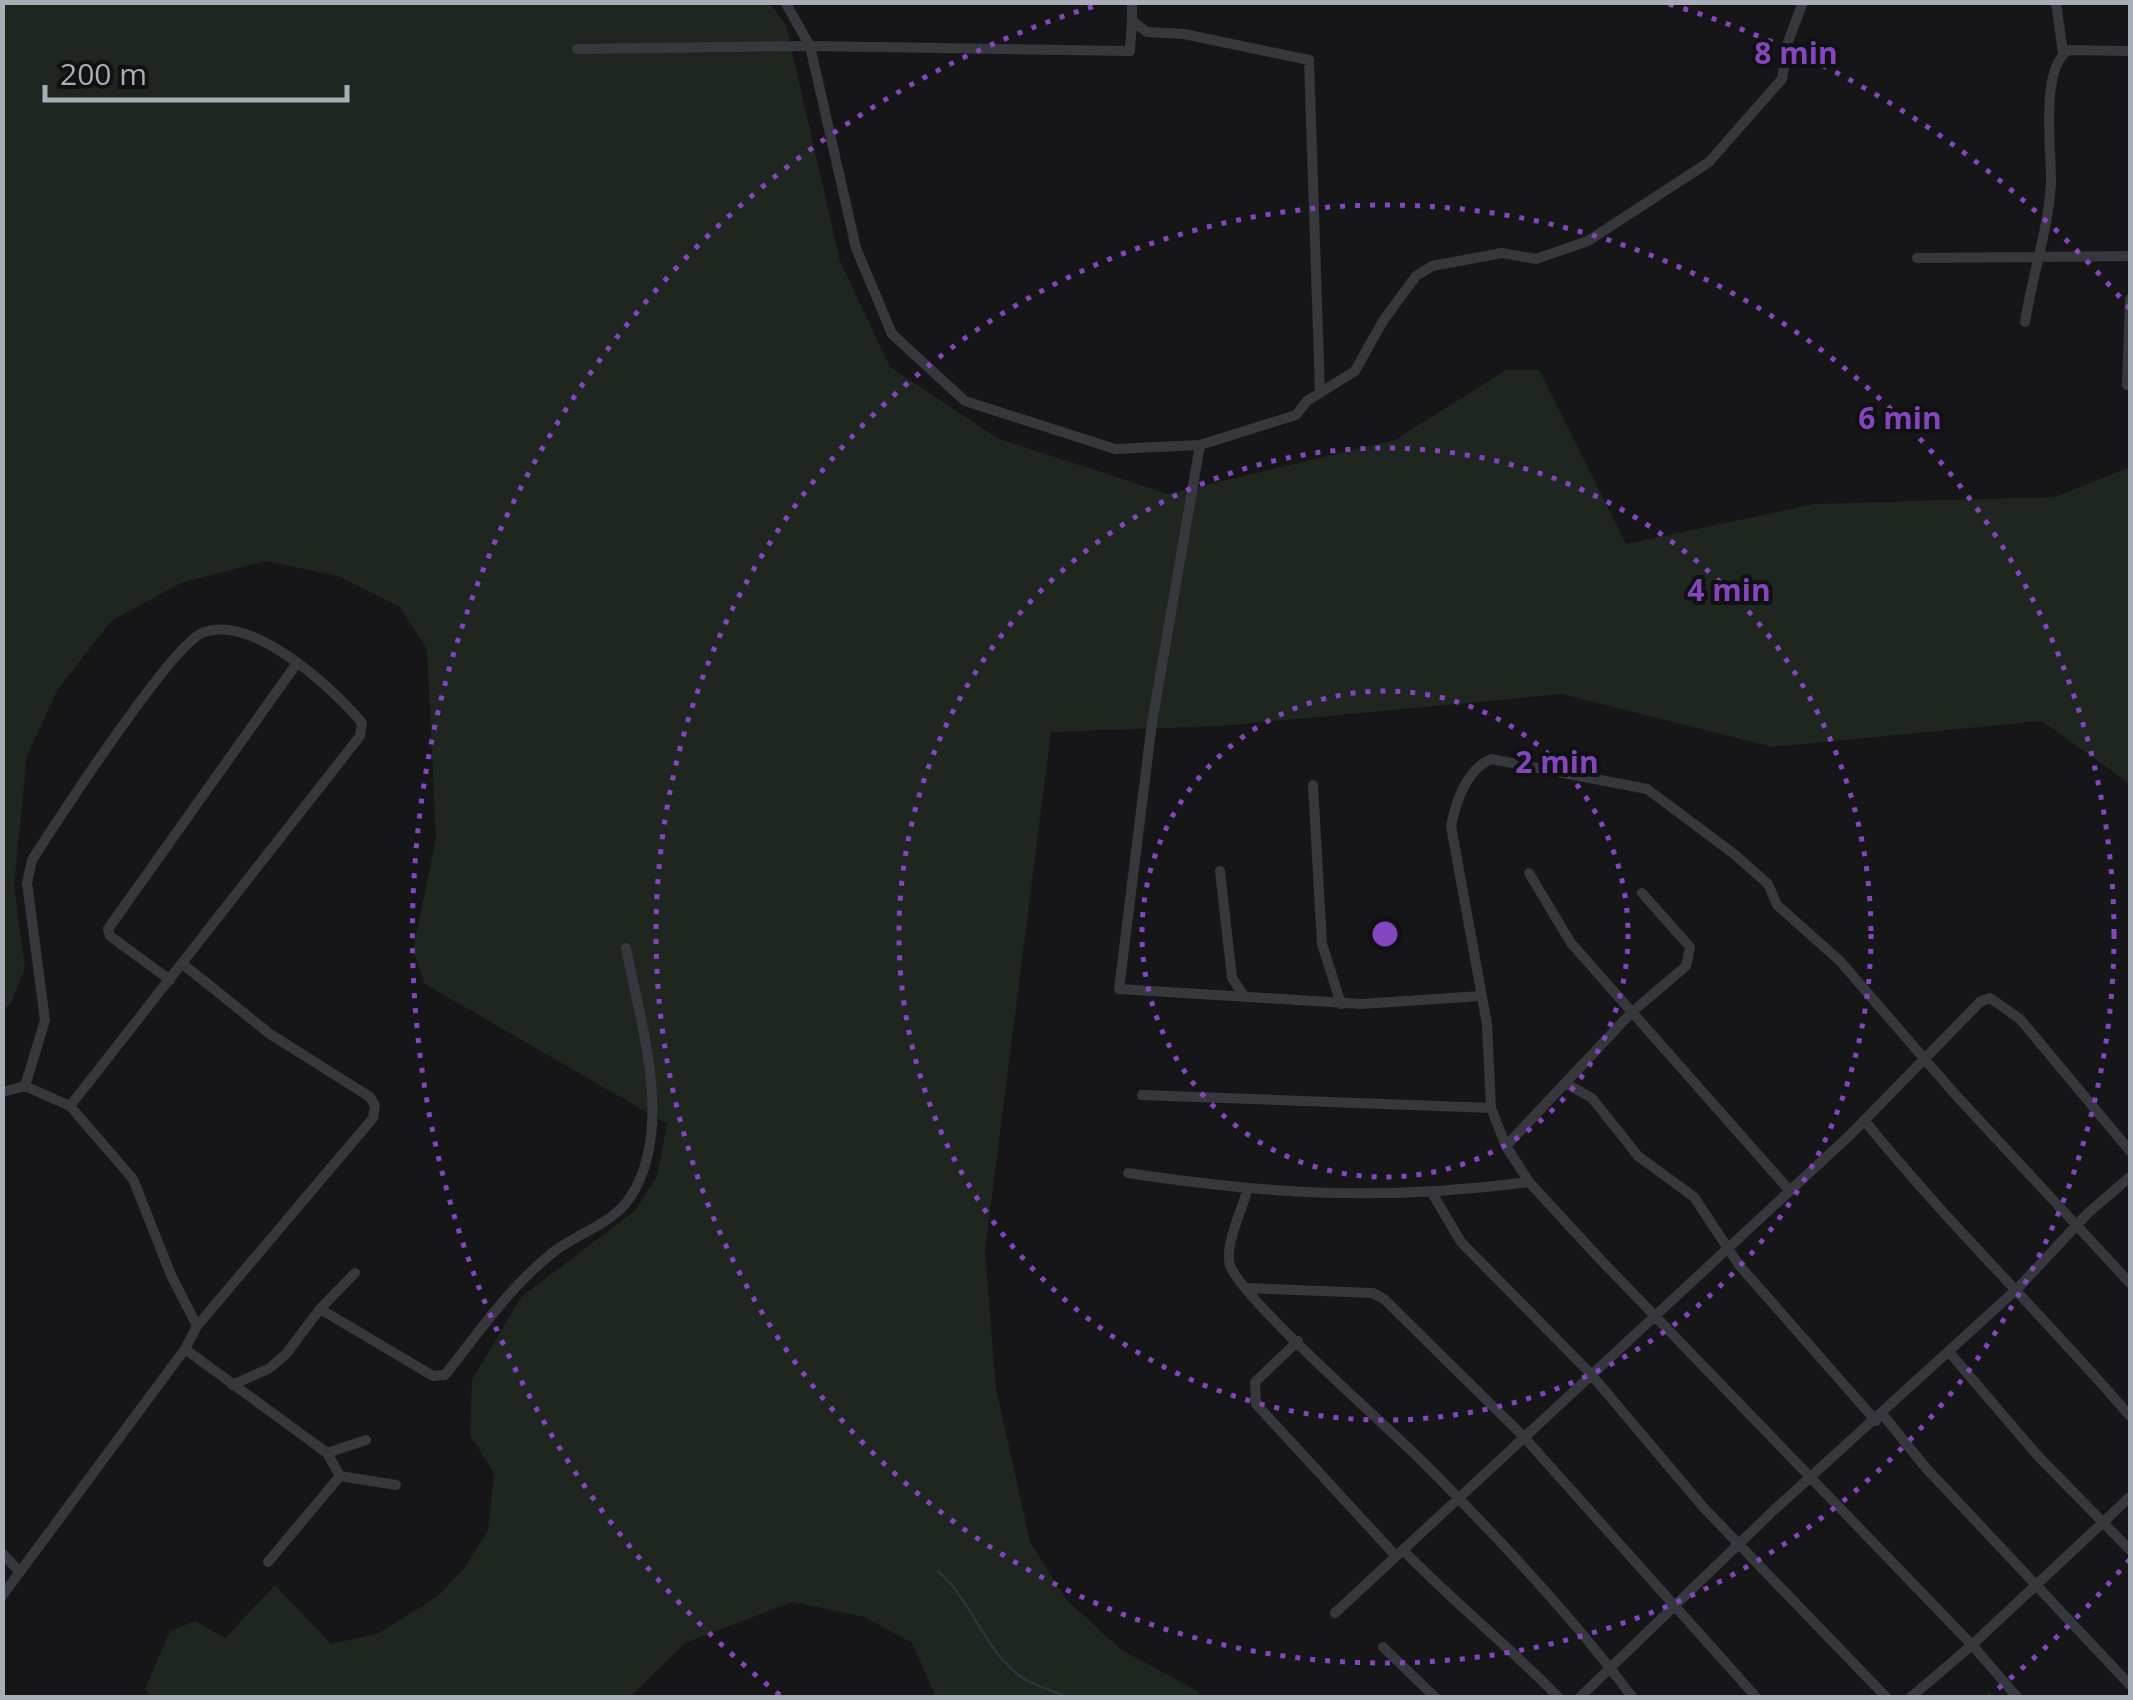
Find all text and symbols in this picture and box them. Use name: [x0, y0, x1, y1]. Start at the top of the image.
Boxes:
text: 8 min: [1754, 32, 1838, 73]
scale bar: [45, 40, 348, 102]
text: 200 m: [60, 53, 147, 94]
text: 6 min: [1858, 397, 1942, 438]
text: 4 min: [1687, 569, 1771, 610]
text: 2 min: [1515, 741, 1599, 782]
centre of rings: [1367, 916, 1403, 952]

